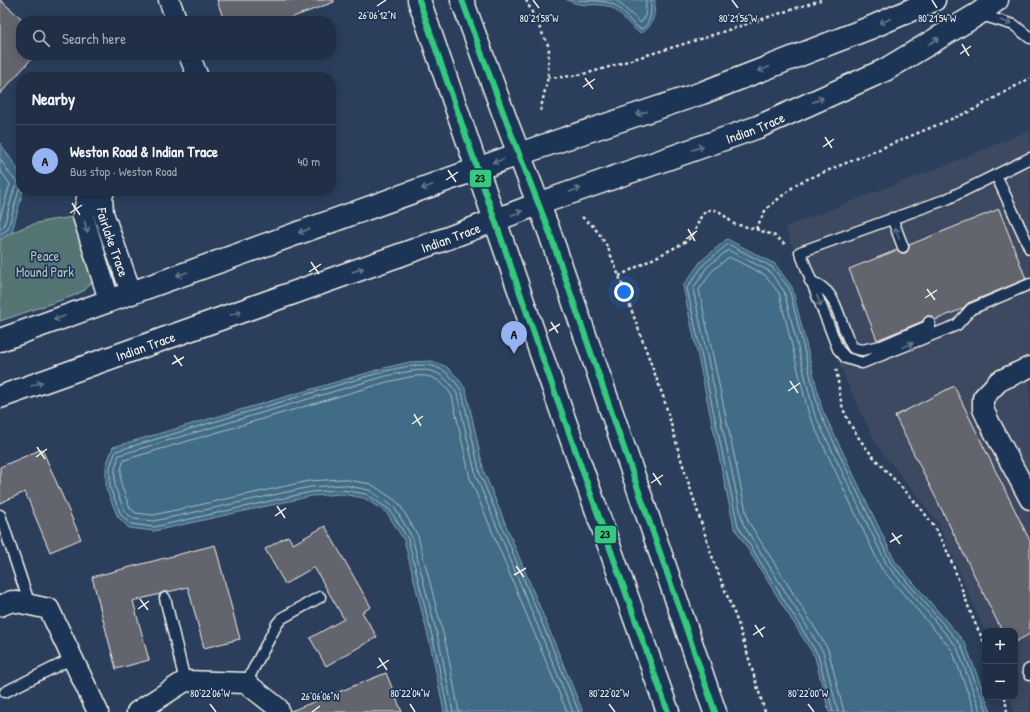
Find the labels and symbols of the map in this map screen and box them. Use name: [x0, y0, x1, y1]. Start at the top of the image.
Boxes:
text: 26°06'12"N: [358, 9, 396, 22]
text: 80°21'58"W: [520, 12, 559, 25]
text: 80°21'56"W: [719, 12, 758, 25]
text: 80°21'54"W: [918, 12, 957, 25]
one-way arrow: [880, 18, 892, 25]
one-way arrow: [999, 19, 1012, 26]
one-way arrow: [928, 36, 940, 44]
one-way arrow: [759, 65, 771, 73]
one-way arrow: [812, 96, 824, 103]
street label: Indian Trace: [723, 107, 788, 147]
one-way arrow: [636, 110, 649, 117]
one-way arrow: [691, 143, 703, 151]
one-way arrow: [492, 158, 504, 166]
line badge: 23: [469, 169, 492, 188]
text: 23: [475, 171, 485, 185]
one-way arrow: [421, 184, 433, 192]
one-way arrow: [568, 186, 580, 194]
street label: Fairlake Trace: [93, 206, 134, 279]
one-way arrow: [510, 208, 522, 216]
street label: Indian Trace: [418, 217, 483, 256]
one-way arrow: [83, 220, 90, 233]
one-way arrow: [299, 227, 311, 235]
one-way arrow: [893, 227, 901, 239]
park label: Peace Mound Park: [16, 246, 74, 281]
one-way arrow: [352, 266, 365, 273]
one-way arrow: [175, 271, 188, 278]
your location: [614, 282, 634, 302]
one-way arrow: [815, 295, 823, 307]
one-way arrow: [229, 309, 242, 316]
one-way arrow: [53, 315, 66, 322]
pin: A: [501, 321, 527, 354]
street label: Indian Trace: [113, 326, 178, 365]
one-way arrow: [902, 340, 914, 348]
one-way arrow: [30, 380, 43, 387]
line badge: 23: [594, 525, 617, 544]
text: 23: [600, 527, 610, 541]
text: 80°22'06"W: [190, 687, 231, 700]
text: 80°22'04"W: [390, 687, 431, 700]
text: 80°22'02"W: [589, 687, 630, 700]
text: 80°22'00"W: [788, 687, 829, 700]
text: 26°06'06"N: [301, 690, 339, 703]

